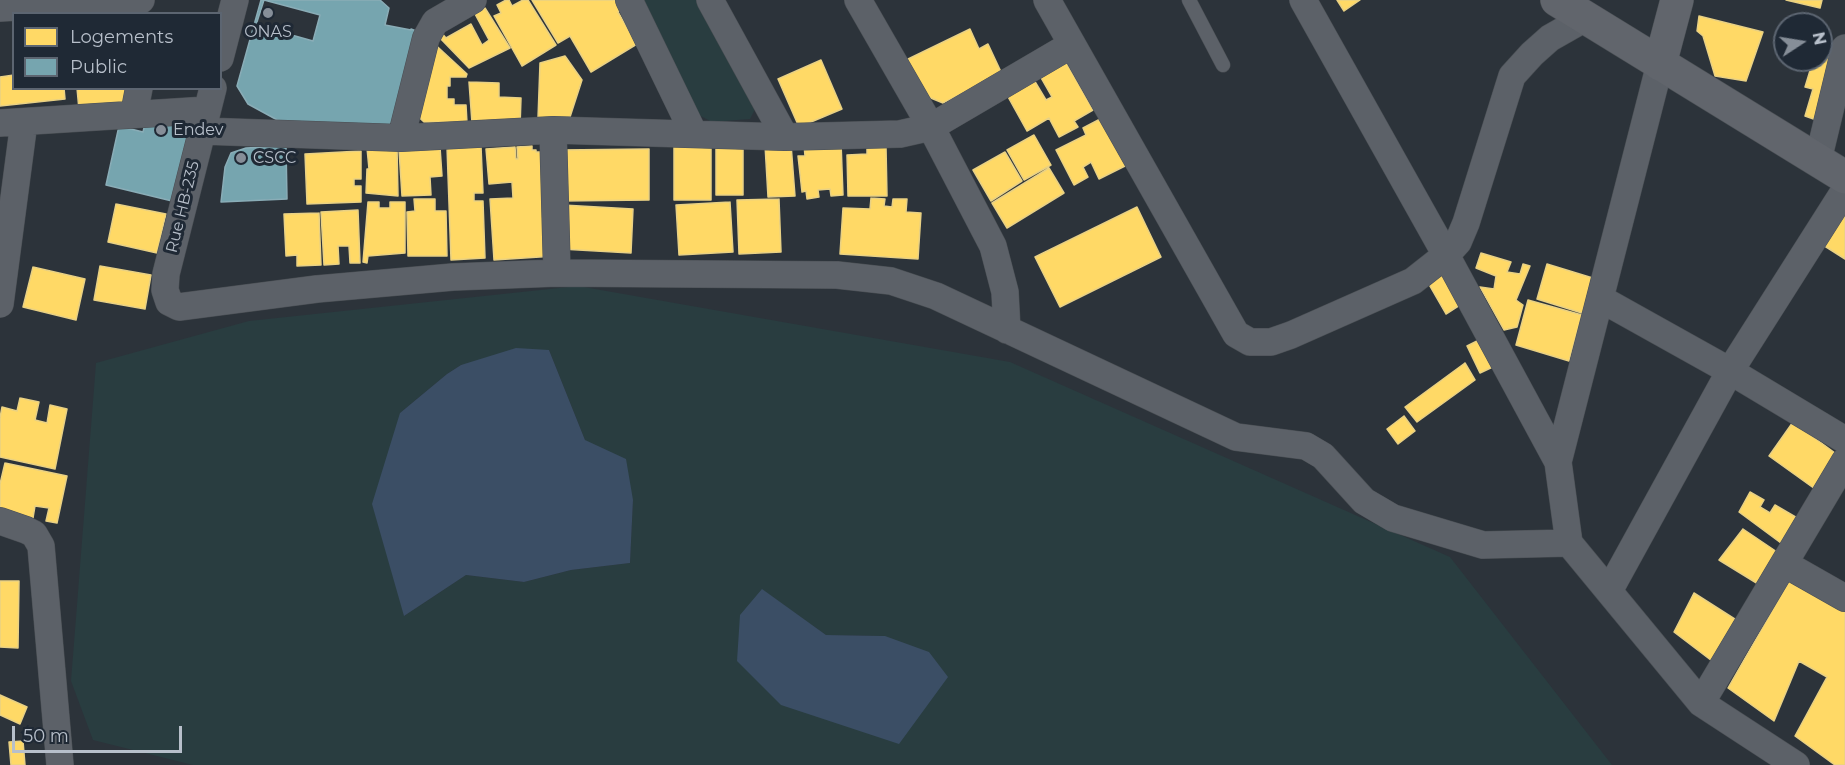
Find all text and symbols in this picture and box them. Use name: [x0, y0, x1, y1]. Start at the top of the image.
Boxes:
marker: ONAS: [261, 6, 275, 20]
legend: [12, 12, 222, 90]
north arrow: [1773, 12, 1833, 72]
place label: ONAS: [244, 22, 292, 42]
text: Logements: [70, 26, 173, 48]
text: N: [1809, 30, 1830, 47]
text: Public: [70, 56, 127, 78]
place label: Endev: [173, 120, 224, 140]
marker: Endev: [154, 123, 168, 137]
place label: CSCC: [253, 148, 296, 168]
marker: CSCC: [234, 151, 248, 165]
street label: Rue HB-235: [162, 159, 204, 255]
scale bar: [15, 714, 184, 752]
text: 50 m: [23, 725, 69, 747]

